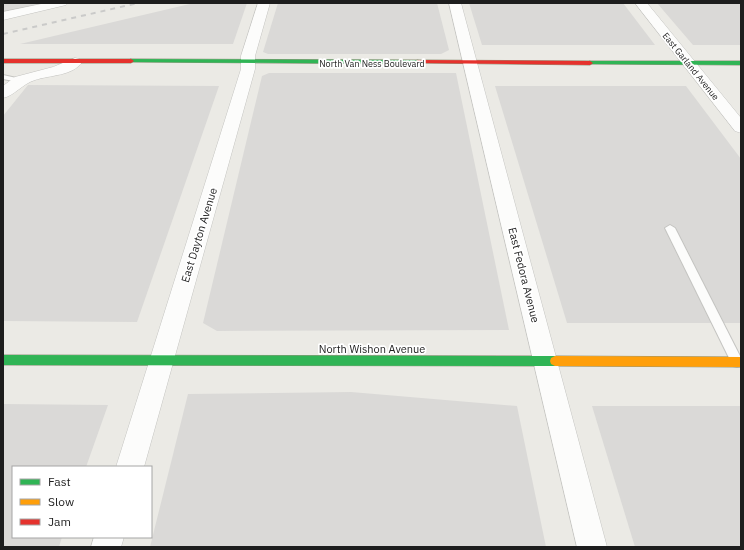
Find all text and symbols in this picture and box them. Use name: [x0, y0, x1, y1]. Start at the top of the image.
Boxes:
street label: East Garland Avenue: [660, 30, 722, 102]
street label: North Van Ness Boulevard: [319, 58, 425, 69]
street label: East Dayton Avenue: [178, 186, 220, 284]
street label: East Fedora Avenue: [505, 226, 543, 324]
street label: North Wishon Avenue: [319, 342, 425, 356]
legend: [12, 466, 152, 538]
text: Fast: [48, 474, 71, 489]
text: Slow: [48, 494, 74, 509]
text: Jam: [48, 514, 71, 529]

